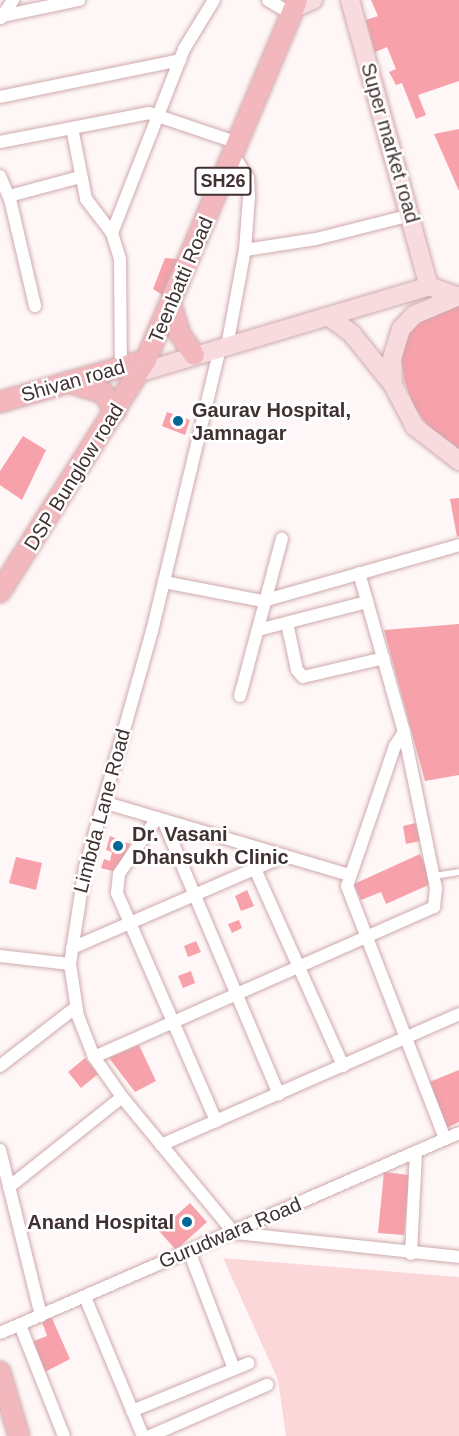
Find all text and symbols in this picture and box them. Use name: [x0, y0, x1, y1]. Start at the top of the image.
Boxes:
street label: Super market road: [356, 60, 424, 226]
road number: SH26: [193, 166, 253, 196]
street label: Teenbatti Road: [144, 213, 218, 347]
street label: Shivan road: [18, 355, 128, 407]
place label: Gaurav Hospital, Jamnagar: [192, 398, 351, 445]
street label: DSP Bunglow road: [19, 399, 129, 555]
marker: Gaurav Hospital, Jamnagar: [169, 412, 187, 430]
street label: Limbda Lane Road: [69, 726, 135, 896]
place label: Dr. Vasani Dhansukh Clinic: [132, 822, 289, 869]
marker: Dr. Vasani Dhansukh Clinic: [109, 837, 127, 855]
street label: Gurudwara Road: [155, 1192, 305, 1274]
place label: Anand Hospital: [27, 1210, 174, 1234]
marker: Anand Hospital: [178, 1213, 196, 1231]

